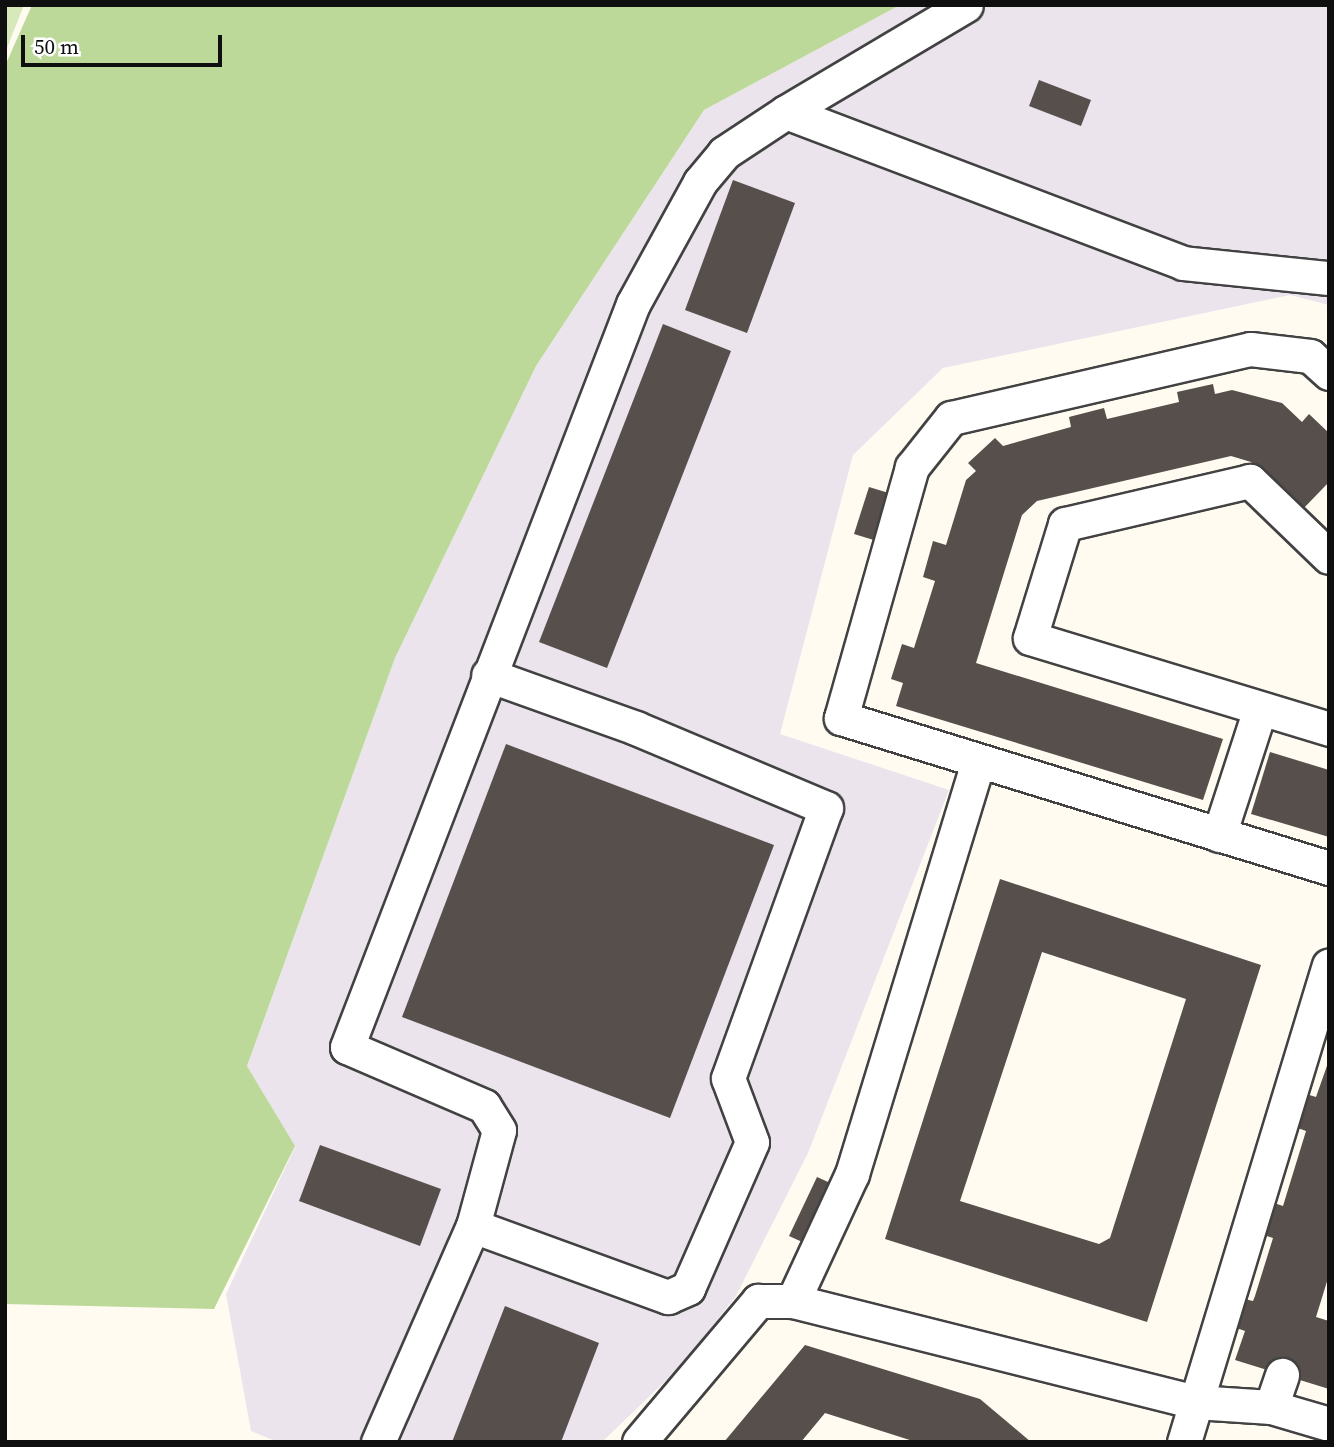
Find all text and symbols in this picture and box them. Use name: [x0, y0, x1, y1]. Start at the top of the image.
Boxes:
scale bar: [24, 21, 226, 65]
text: 50 m: [34, 32, 79, 61]

